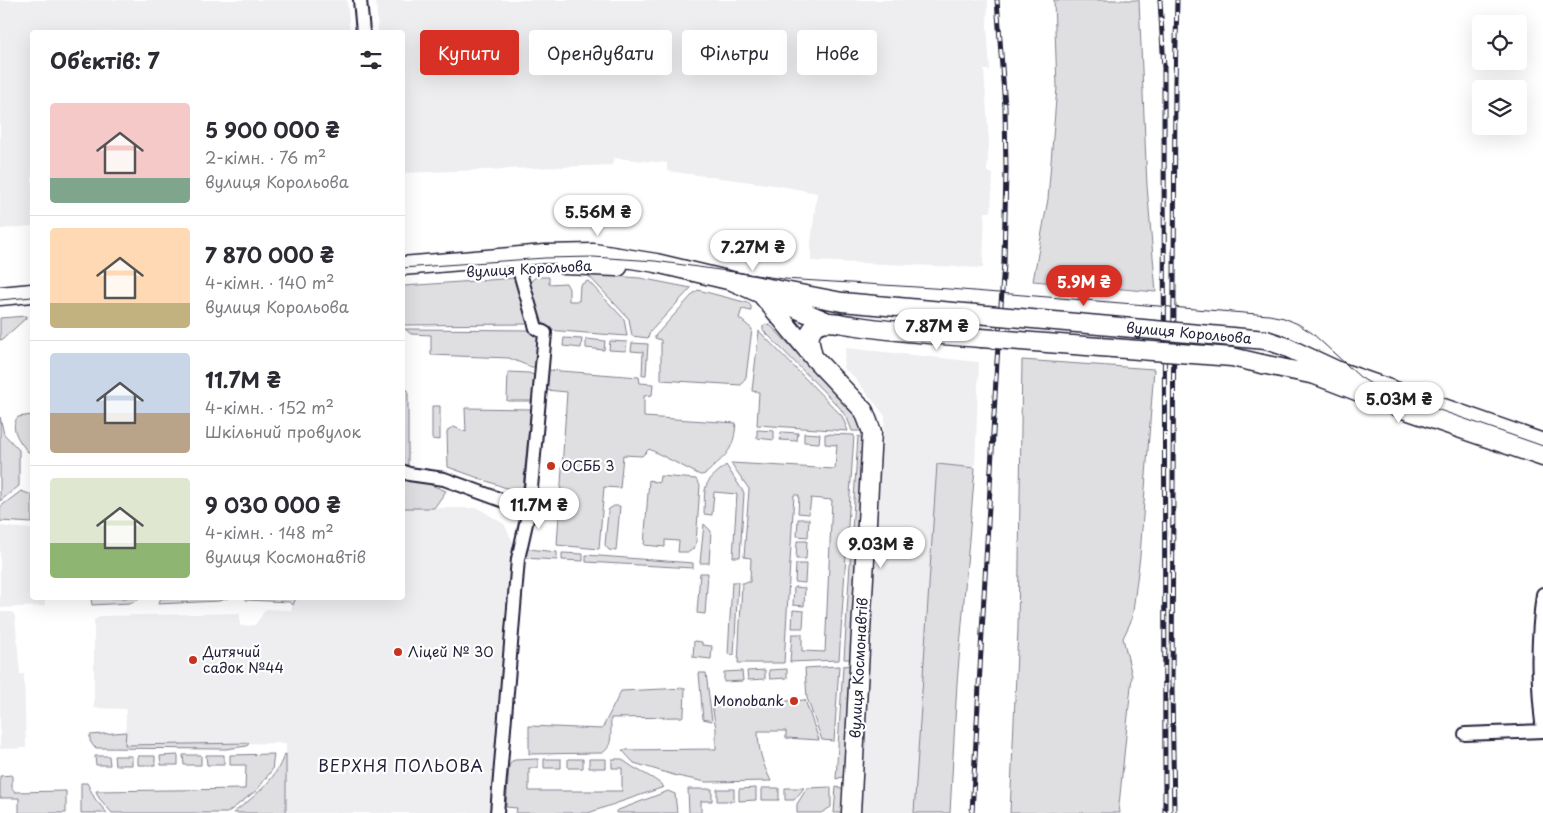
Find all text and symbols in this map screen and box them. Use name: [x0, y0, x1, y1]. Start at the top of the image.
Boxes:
map controls: [1472, 15, 1527, 135]
button: locate: [1472, 15, 1527, 70]
chip: Купити: [420, 30, 519, 75]
chip: Орендувати: [529, 30, 672, 75]
chip: Фільтри: [682, 30, 787, 75]
chip: Нове: [797, 30, 877, 75]
text: Об’єктів: 7: [50, 44, 160, 76]
icon: filters: [357, 46, 385, 74]
button: layers: [1472, 80, 1527, 135]
text: 5 900 000 ₴: [205, 113, 340, 145]
icon: home: [90, 123, 150, 183]
text: 2-кімн. · 76 m²: [205, 145, 326, 169]
text: вулиця Корольова: [205, 169, 349, 193]
pin: 5.56M ₴: [552, 194, 644, 237]
text: 5.56M ₴: [565, 199, 631, 223]
pin: 7.27M ₴: [707, 230, 799, 272]
text: 7.27M ₴: [721, 234, 785, 258]
text: 7 870 000 ₴: [205, 238, 334, 270]
icon: home: [90, 248, 150, 308]
street label: вулиця Корольова: [466, 255, 593, 282]
pin: 5.9M ₴: [1043, 264, 1125, 307]
text: 5.9M ₴: [1057, 269, 1111, 293]
text: 4-кімн. · 140 m²: [205, 270, 334, 294]
text: вулиця Корольова: [205, 294, 349, 318]
pin: 7.87M ₴: [891, 308, 983, 351]
text: 7.87M ₴: [905, 313, 969, 337]
street label: вулиця Корольова: [1125, 317, 1253, 349]
text: 11.7M ₴: [205, 363, 281, 395]
icon: home: [90, 373, 150, 433]
pin: 5.03M ₴: [1353, 382, 1445, 424]
text: 5.03M ₴: [1366, 386, 1432, 410]
text: 4-кімн. · 152 m²: [205, 395, 334, 419]
text: Шкільний провулок: [205, 419, 361, 443]
place label: ОСББ 3: [561, 455, 614, 476]
marker: ОСББ 3: [545, 460, 557, 472]
text: 9 030 000 ₴: [205, 488, 341, 520]
pin: 11.7M ₴: [493, 488, 585, 530]
text: 11.7M ₴: [510, 492, 568, 516]
icon: home: [90, 498, 150, 558]
text: 4-кімн. · 148 m²: [205, 520, 334, 544]
pin: 9.03M ₴: [835, 526, 927, 569]
text: 9.03M ₴: [848, 531, 914, 555]
text: вулиця Космонавтів: [205, 544, 366, 568]
street label: вулиця Космонавтів: [844, 597, 873, 739]
place label: Дитячий садок №44: [202, 641, 284, 678]
place label: Ліцей № 30: [408, 641, 494, 662]
marker: Ліцей № 30: [392, 646, 404, 658]
marker: Дитячий садок №44: [187, 654, 199, 666]
place label: Monobank: [713, 690, 784, 711]
marker: Monobank: [788, 695, 800, 707]
district label: ВЕРХНЯ ПОЛЬОВА: [318, 753, 484, 777]

